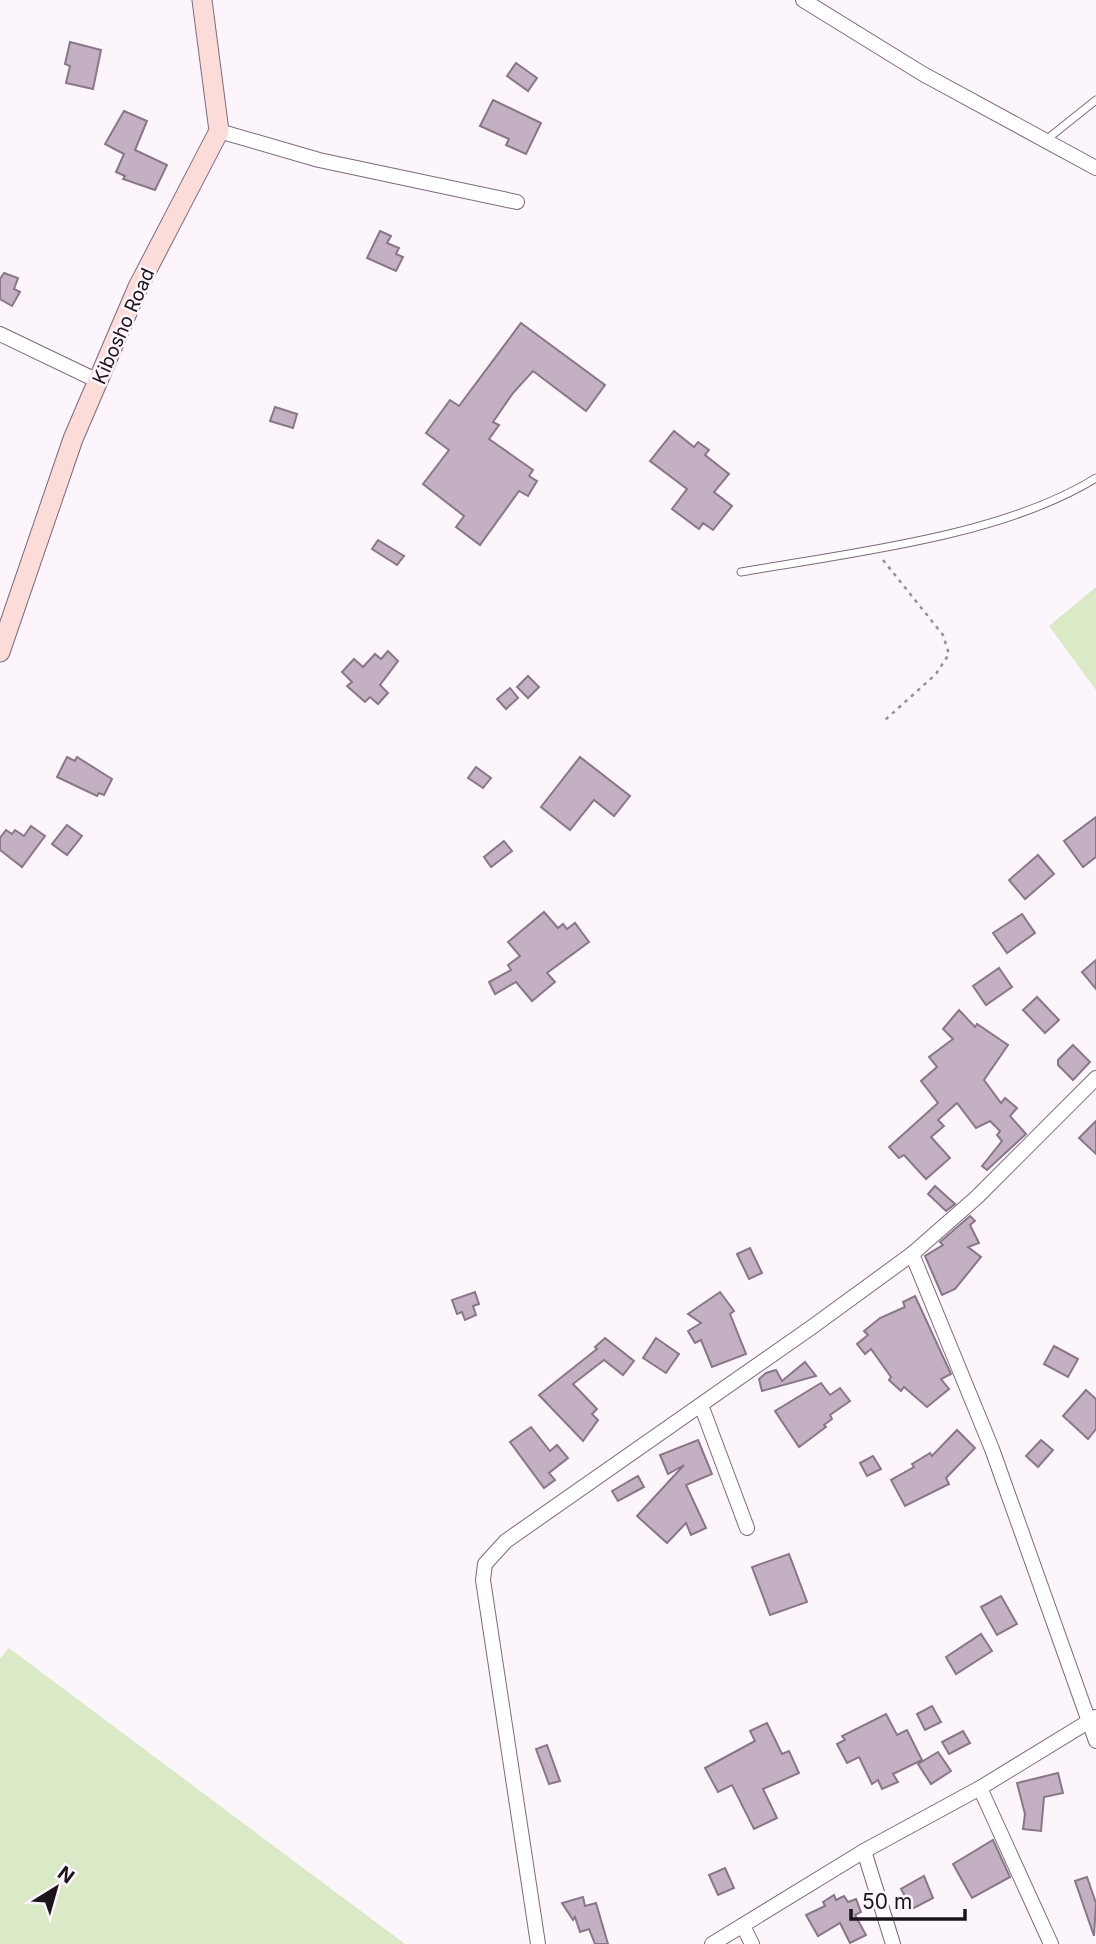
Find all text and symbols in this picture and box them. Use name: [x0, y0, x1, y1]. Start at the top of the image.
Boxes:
street label: Kibosho Road: [88, 265, 159, 388]
north arrow: [21, 1853, 91, 1923]
text: N: [53, 1861, 79, 1888]
scale bar: [851, 1878, 965, 1922]
text: 50 m: [862, 1889, 912, 1914]

